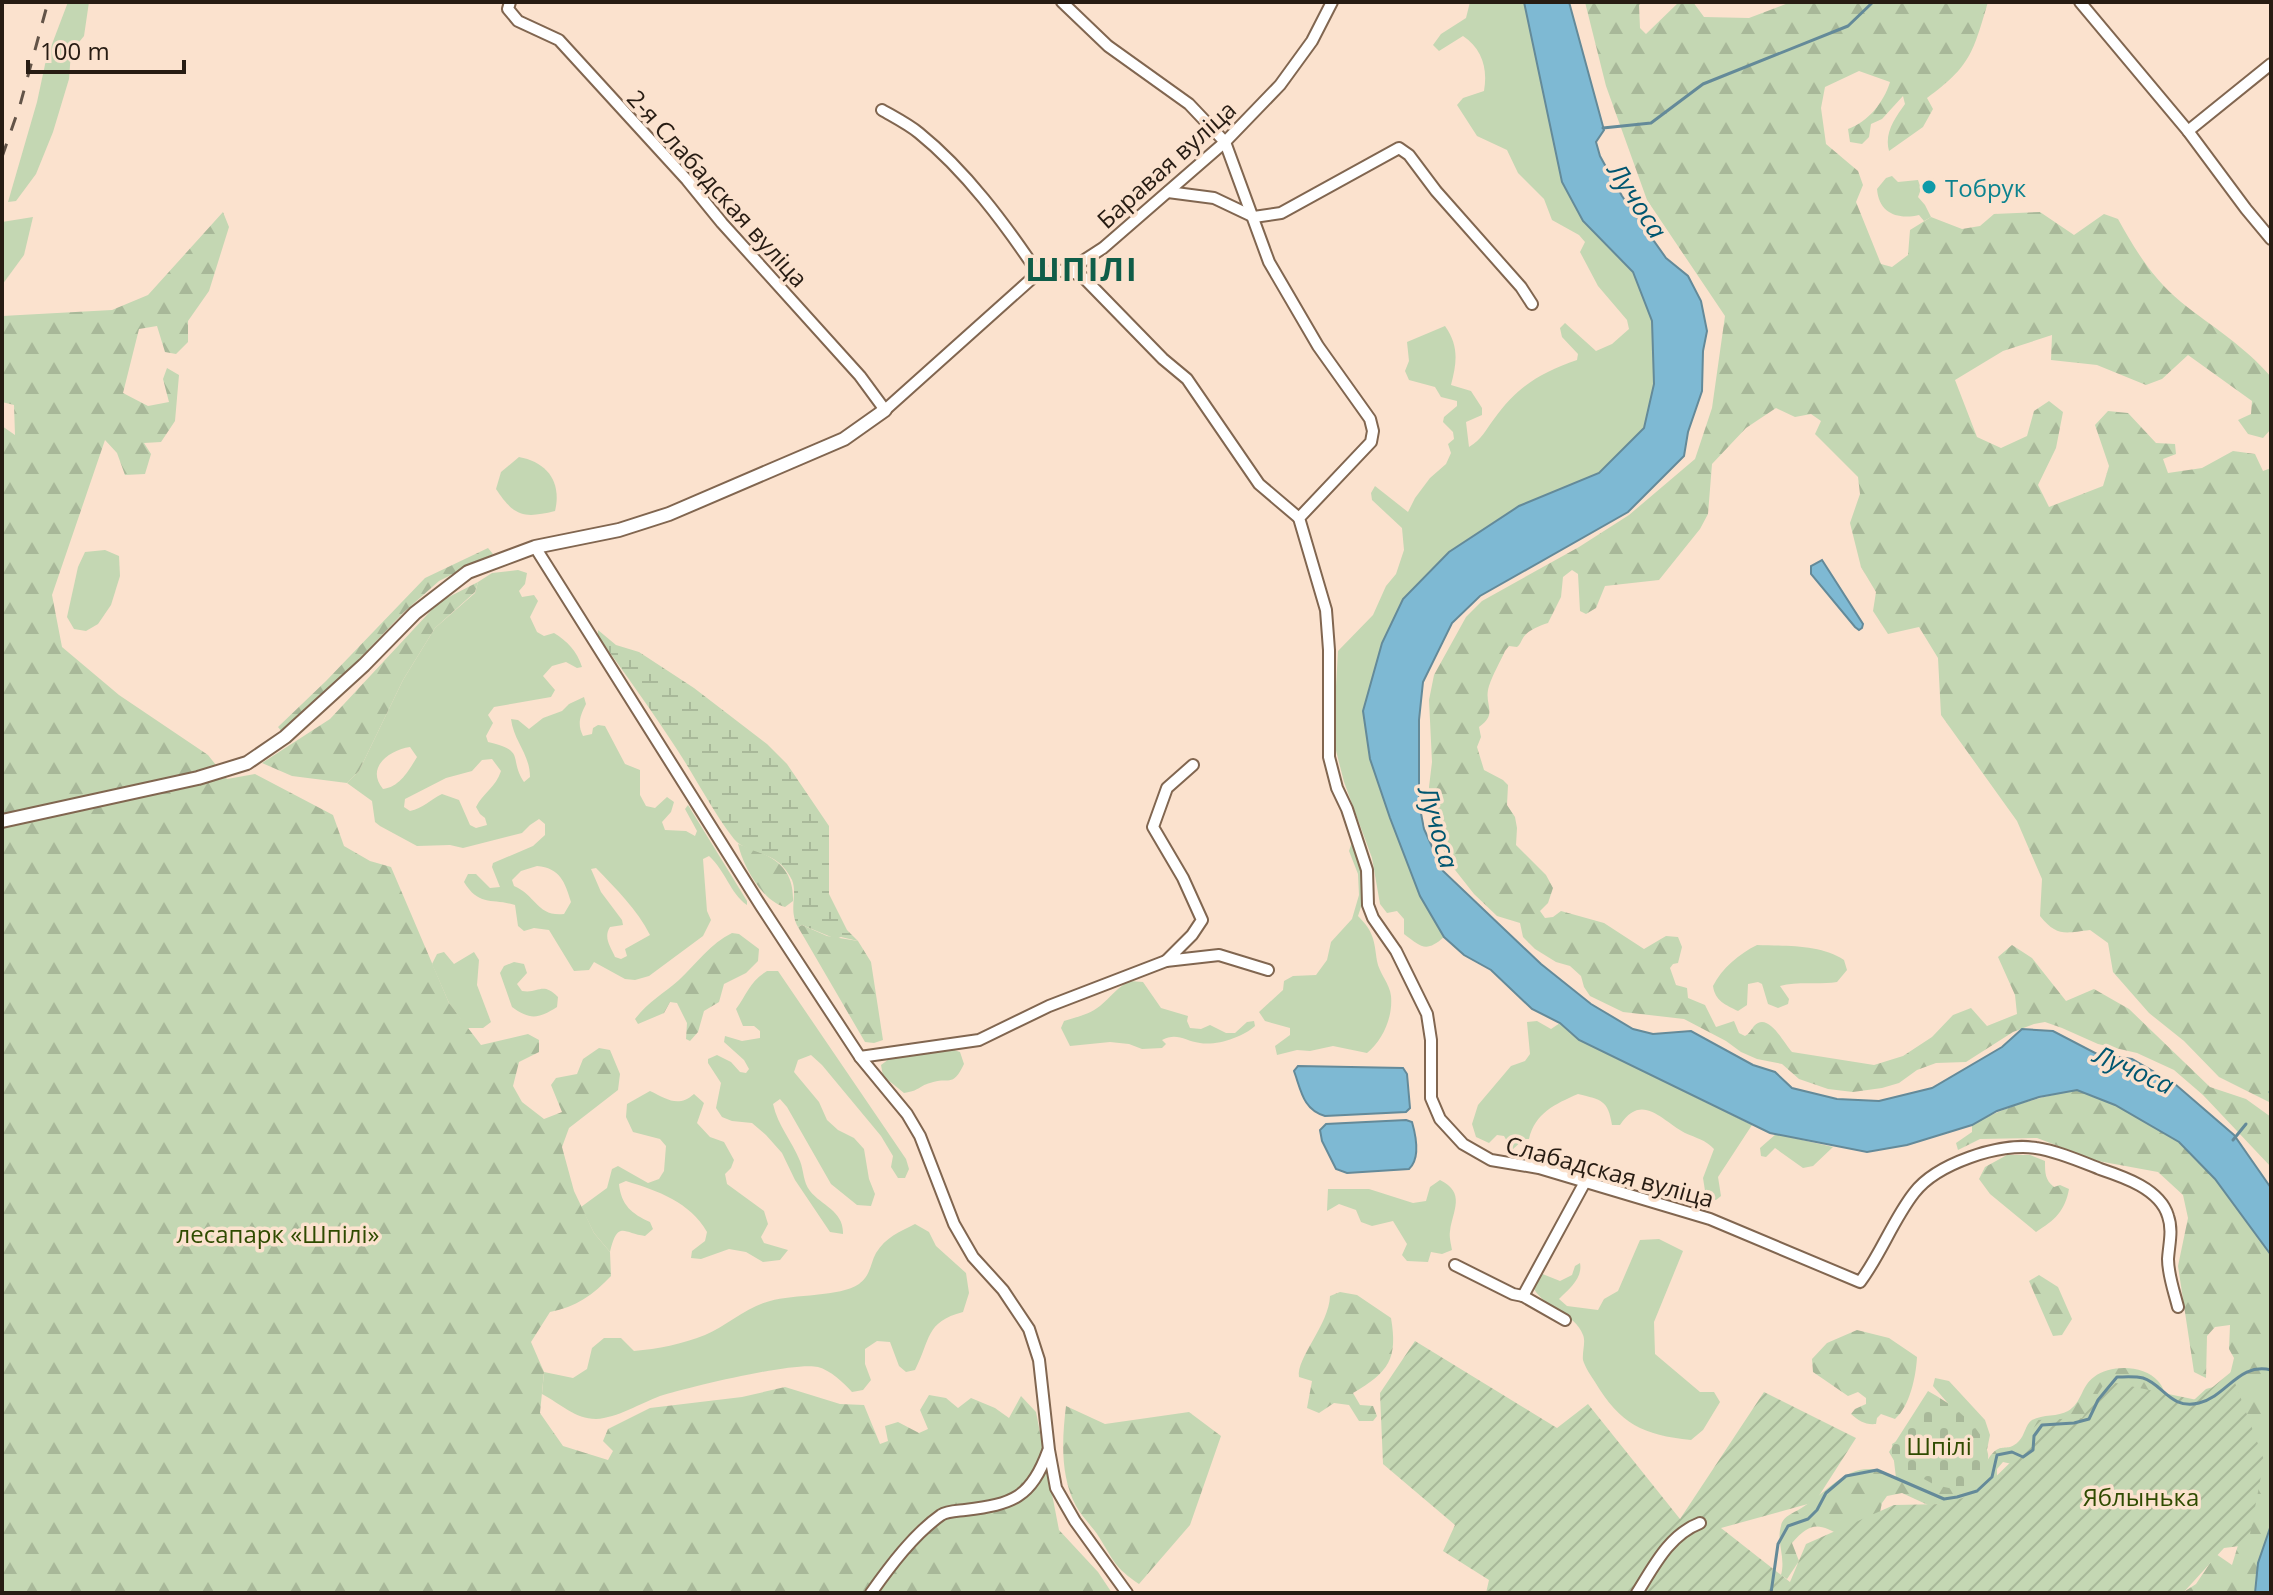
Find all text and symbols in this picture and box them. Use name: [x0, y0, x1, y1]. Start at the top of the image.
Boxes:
scale bar: [28, 24, 184, 74]
text: 100 m: [40, 34, 110, 67]
street label: 2-я Слабадская вуліца: [620, 82, 816, 294]
street label: Баравая вуліца: [1089, 93, 1243, 235]
water label: Лучоса: [1599, 154, 1676, 245]
place label: Тобрук: [1945, 171, 2027, 204]
marker: Тобрук: [1920, 178, 1938, 196]
district label: ШПІЛІ: [1025, 247, 1139, 290]
water label: Лучоса: [1410, 780, 1468, 873]
water label: Лучоса: [2087, 1035, 2180, 1103]
street label: Слабадская вуліца: [1502, 1127, 1718, 1215]
park label: лесапарк «Шпілі»: [177, 1217, 379, 1250]
park label: Шпілі: [1906, 1429, 1972, 1462]
park label: Яблынька: [2083, 1480, 2199, 1513]

